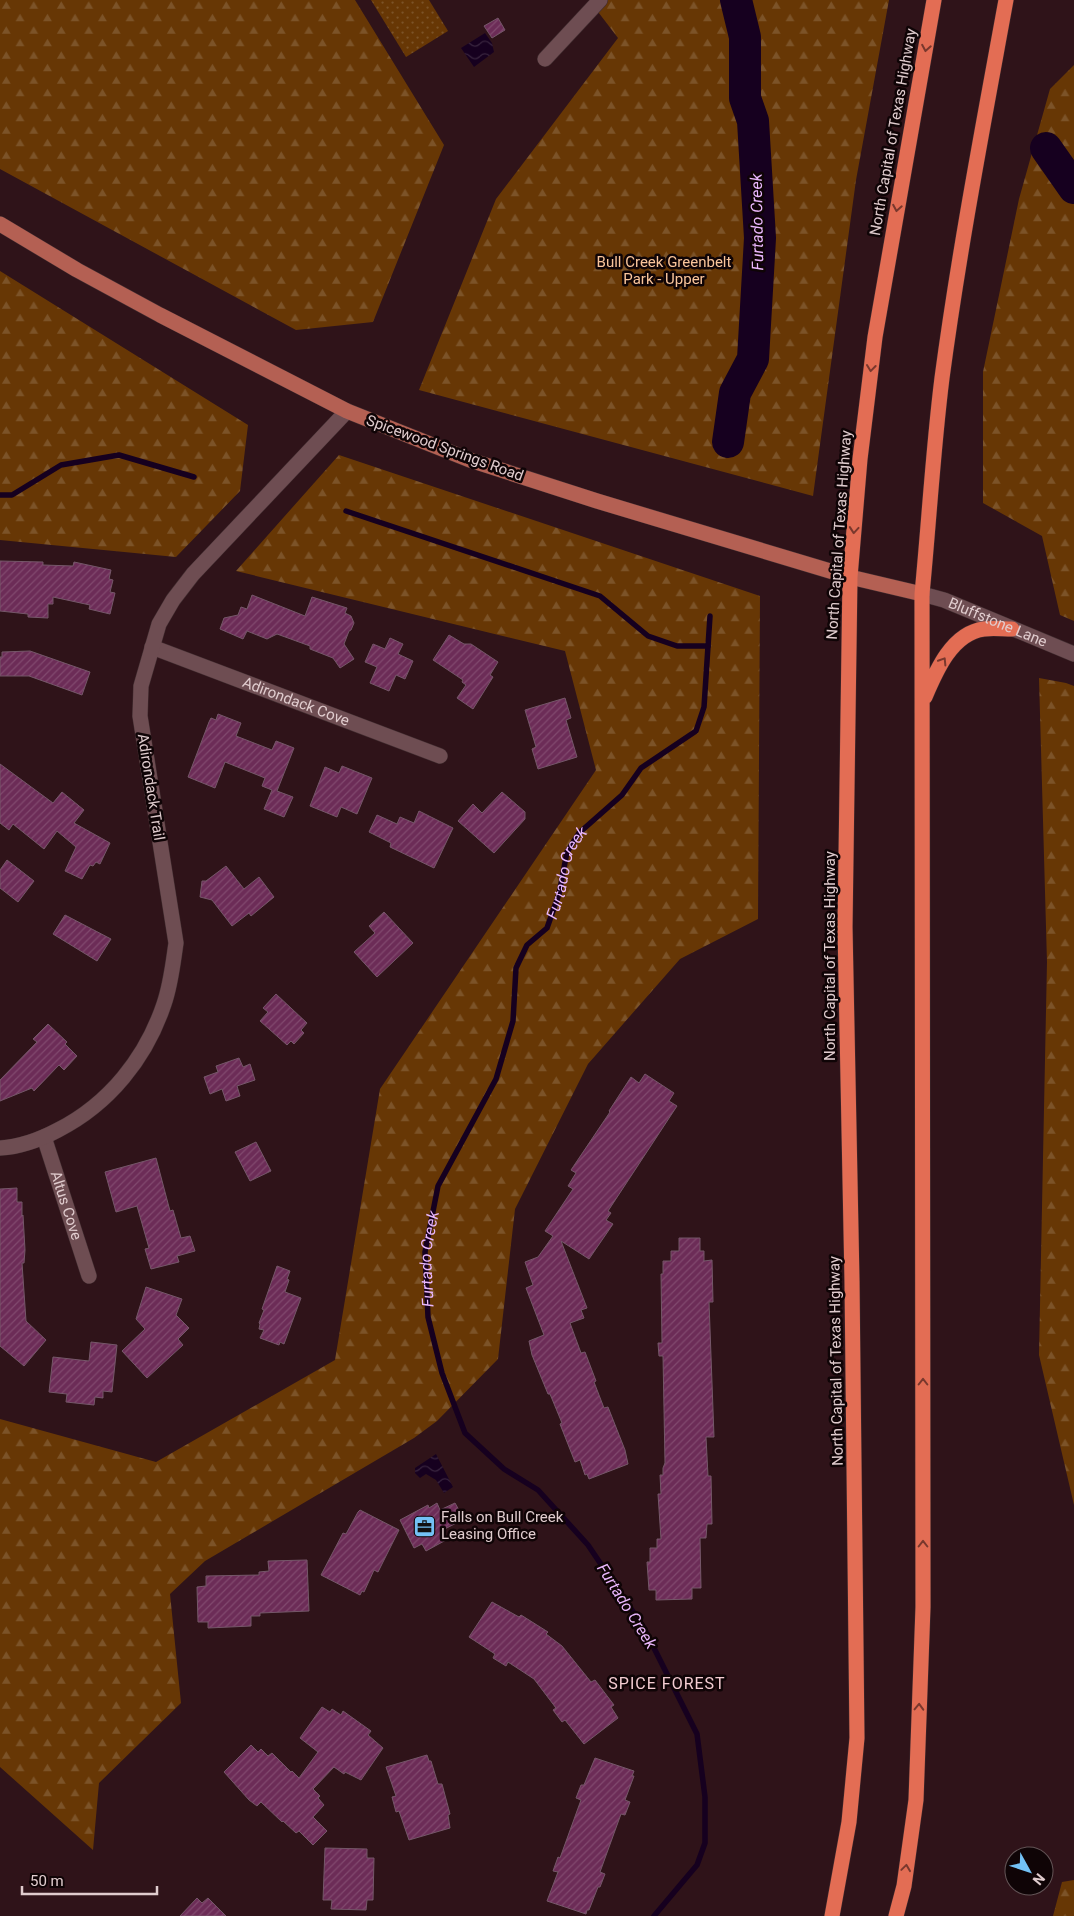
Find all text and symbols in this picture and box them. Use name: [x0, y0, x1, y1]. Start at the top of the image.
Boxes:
street label: North Capital of Texas Highway: [866, 27, 920, 237]
one-way arrow: [921, 44, 931, 52]
water label: Furtado Creek: [747, 172, 767, 271]
one-way arrow: [893, 204, 903, 212]
park label: Bull Creek Greenbelt Park - Upper: [597, 253, 732, 288]
one-way arrow: [866, 365, 877, 373]
street label: Spicewood Springs Road: [364, 411, 526, 485]
street label: North Capital of Texas Highway: [823, 430, 855, 640]
one-way arrow: [849, 526, 860, 534]
street label: Bluffstone Lane: [946, 594, 1050, 651]
one-way arrow: [936, 658, 946, 667]
street label: Adirondack Cove: [240, 673, 352, 730]
street label: Adirondack Trail: [134, 732, 168, 842]
water label: Furtado Creek: [542, 821, 591, 921]
street label: North Capital of Texas Highway: [821, 851, 839, 1061]
street label: Altus Cove: [47, 1169, 86, 1242]
water label: Furtado Creek: [415, 1208, 443, 1308]
street label: North Capital of Texas Highway: [825, 1256, 847, 1466]
one-way arrow: [918, 1378, 928, 1386]
place label: Falls on Bull Creek Leasing Office: [441, 1508, 564, 1543]
office icon: Falls on Bull Creek Leasing Office: [413, 1514, 437, 1538]
one-way arrow: [918, 1540, 928, 1548]
water label: Furtado Creek: [593, 1560, 661, 1653]
district label: SPICE FOREST: [608, 1674, 726, 1693]
one-way arrow: [914, 1703, 925, 1711]
north arrow: [1004, 1846, 1054, 1896]
scale bar: [22, 1864, 158, 1896]
one-way arrow: [900, 1864, 911, 1872]
text: N: [1030, 1870, 1048, 1888]
text: 50 m: [30, 1872, 64, 1890]

